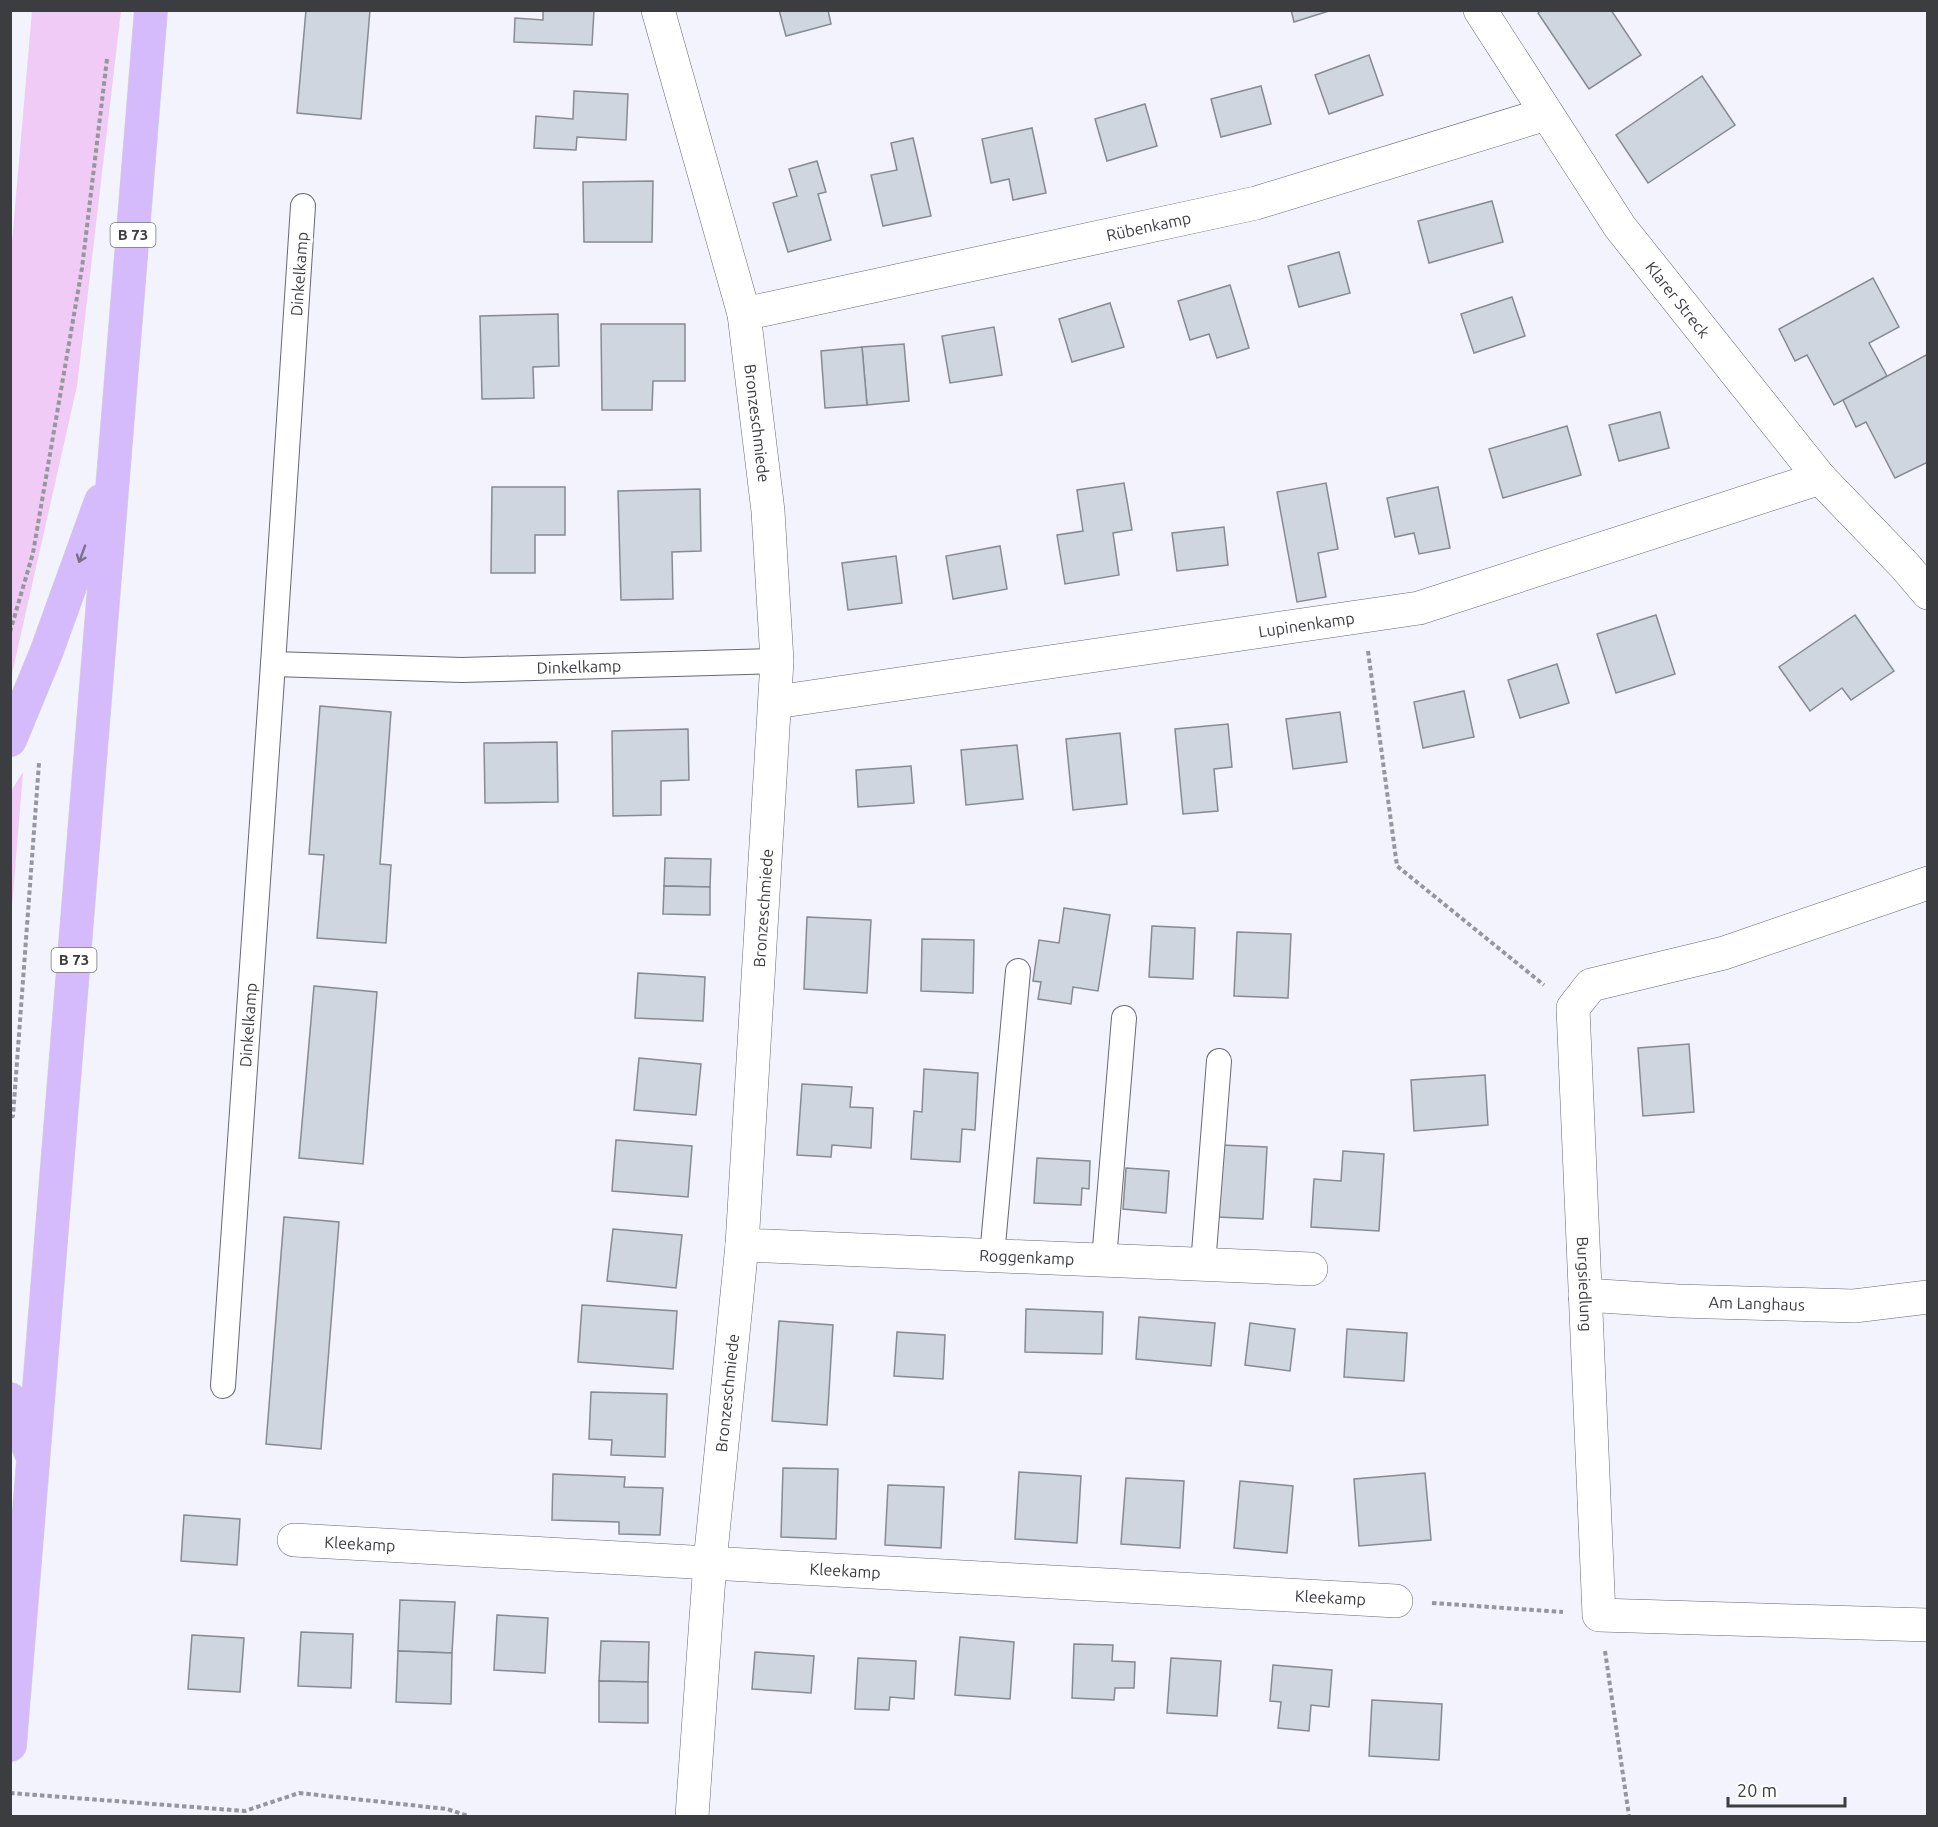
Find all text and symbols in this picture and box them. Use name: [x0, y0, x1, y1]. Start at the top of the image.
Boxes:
street label: Rübenkamp: [1105, 208, 1193, 244]
road number: B 73: [110, 223, 156, 247]
street label: Dinkelkamp: [287, 231, 311, 317]
street label: Klarer Streck: [1642, 258, 1714, 341]
street label: Bronzeschmiede: [741, 363, 773, 483]
one-way arrow: [75, 545, 86, 563]
street label: Lupinenkamp: [1257, 609, 1356, 640]
street label: Dinkelkamp: [536, 656, 621, 677]
street label: Bronzeschmiede: [750, 848, 776, 968]
road number: B 73: [52, 948, 97, 972]
street label: Dinkelkamp: [236, 982, 260, 1068]
street label: Burgsiedlung: [1574, 1236, 1596, 1332]
street label: Roggenkamp: [979, 1246, 1075, 1268]
street label: Am Langhaus: [1708, 1293, 1805, 1314]
street label: Bronzeschmiede: [712, 1333, 742, 1453]
street label: Kleekamp: [324, 1533, 396, 1555]
street label: Kleekamp: [809, 1560, 881, 1581]
street label: Kleekamp: [1294, 1586, 1366, 1608]
scale bar: [1728, 1770, 1845, 1808]
text: 20 m: [1737, 1780, 1777, 1800]

